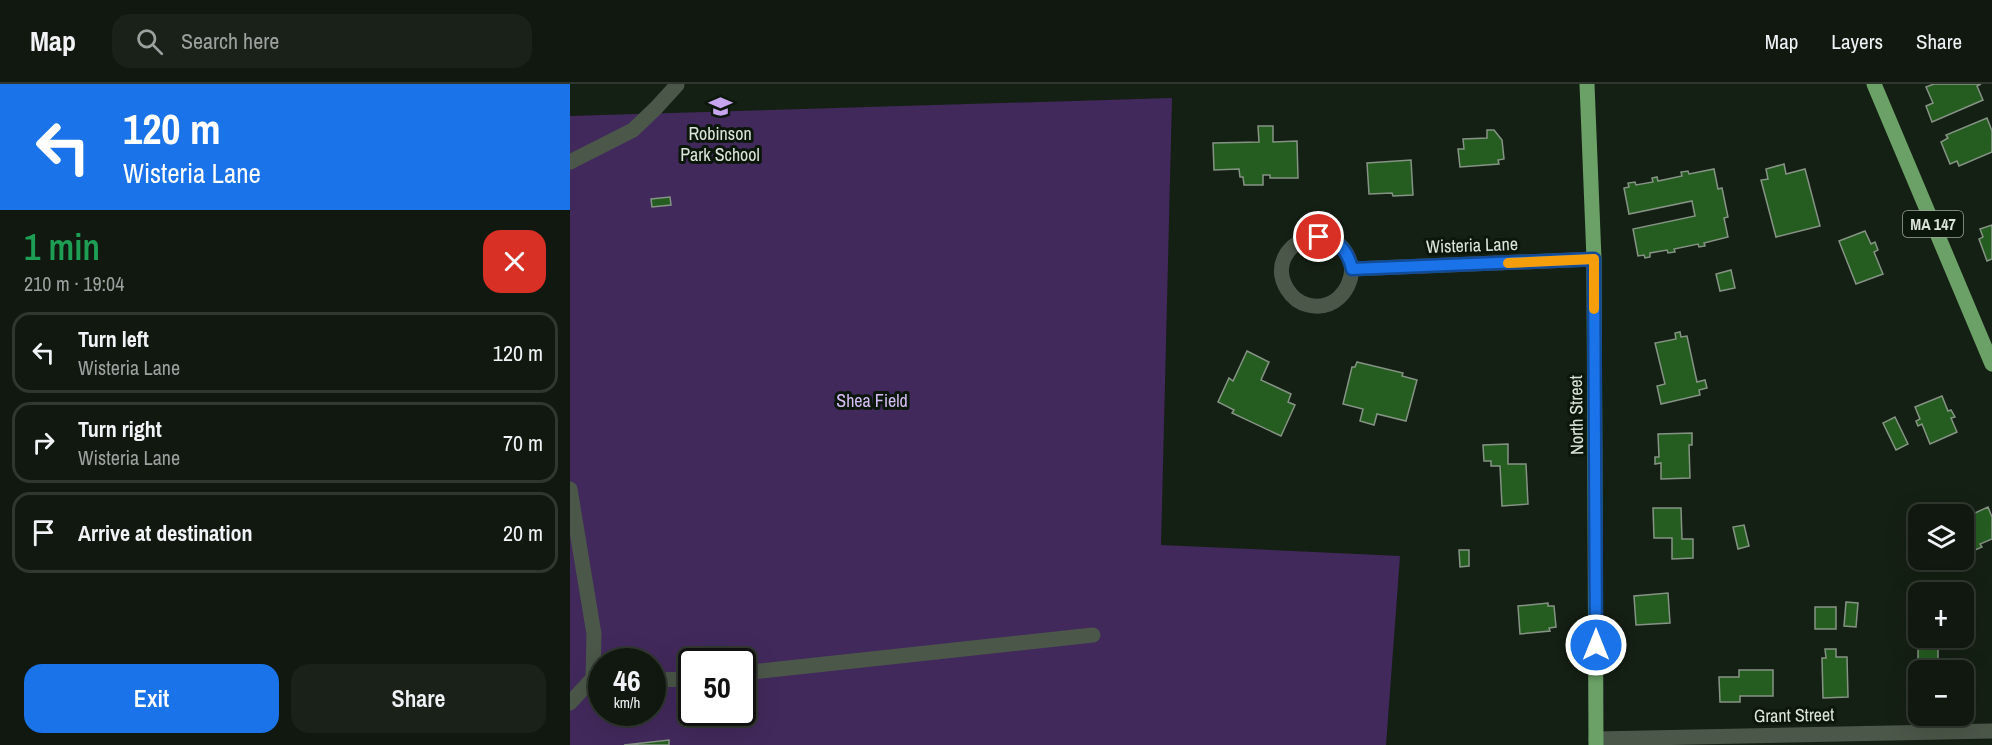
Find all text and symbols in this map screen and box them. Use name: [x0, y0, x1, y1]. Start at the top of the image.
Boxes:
search box: [112, 14, 532, 68]
text: Map: [30, 22, 76, 60]
icon: search: [133, 25, 166, 58]
text: Search here: [181, 26, 279, 56]
text: Map: [1765, 27, 1798, 56]
text: Layers: [1831, 27, 1883, 56]
text: Share: [1916, 27, 1962, 56]
school or university icon: Robinson Park School: [707, 94, 733, 120]
text: 120 m: [123, 101, 221, 157]
icon: left: [24, 108, 102, 186]
place label: Robinson Park School: [680, 121, 760, 167]
text: Wisteria Lane: [123, 155, 261, 191]
pin: [1293, 211, 1344, 262]
road number: MA 147: [1903, 211, 1963, 237]
icon: arrive: [1302, 220, 1335, 253]
text: 1 min: [24, 223, 100, 271]
button: close: [483, 230, 546, 293]
street label: Wisteria Lane: [1426, 231, 1518, 259]
text: 210 m · 19:04: [24, 270, 124, 297]
text: Turn left: [78, 324, 149, 354]
icon: left: [27, 336, 60, 369]
text: 120 m: [493, 338, 543, 368]
text: Wisteria Lane: [78, 354, 180, 381]
street label: North Street: [1563, 375, 1589, 455]
park label: Shea Field: [836, 388, 908, 413]
text: Turn right: [78, 414, 162, 444]
icon: right: [27, 426, 60, 459]
text: 70 m: [503, 428, 543, 458]
text: Wisteria Lane: [78, 444, 180, 471]
map controls: [1908, 504, 1974, 726]
button: layers: [1908, 504, 1974, 570]
icon: arrive: [27, 516, 60, 549]
text: Arrive at destination: [78, 518, 252, 548]
text: 20 m: [503, 518, 543, 548]
button: +: [1908, 582, 1974, 648]
position arrow: [1564, 613, 1628, 677]
speed limit sign: 50: [678, 648, 756, 726]
text: 46: [613, 660, 641, 700]
button: −: [1908, 660, 1974, 726]
button: Exit: [24, 664, 279, 733]
button: Share: [291, 664, 546, 733]
text: km/h: [614, 692, 640, 713]
street label: Grant Street: [1754, 702, 1834, 728]

